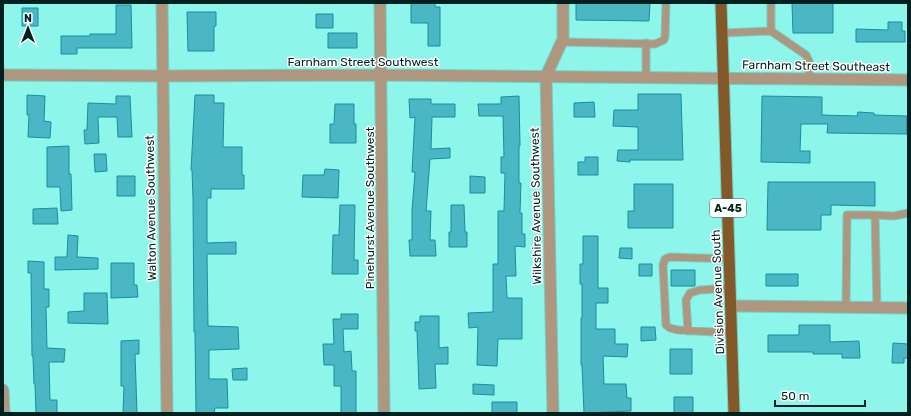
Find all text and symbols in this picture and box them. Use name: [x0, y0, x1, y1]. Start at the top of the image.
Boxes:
north arrow: [8, 8, 48, 48]
text: N: [24, 12, 32, 25]
street label: Farnham Street Southwest: [288, 55, 439, 69]
street label: Farnham Street Southeast: [742, 58, 890, 74]
street label: Pinehurst Avenue Southwest: [363, 126, 377, 289]
street label: Wilkshire Avenue Southwest: [528, 127, 544, 285]
street label: Walton Avenue Southwest: [143, 135, 159, 281]
road number: A-45: [710, 199, 746, 217]
street label: Division Avenue South: [709, 229, 727, 355]
scale bar: [775, 382, 865, 408]
text: 50 m: [781, 389, 809, 403]

